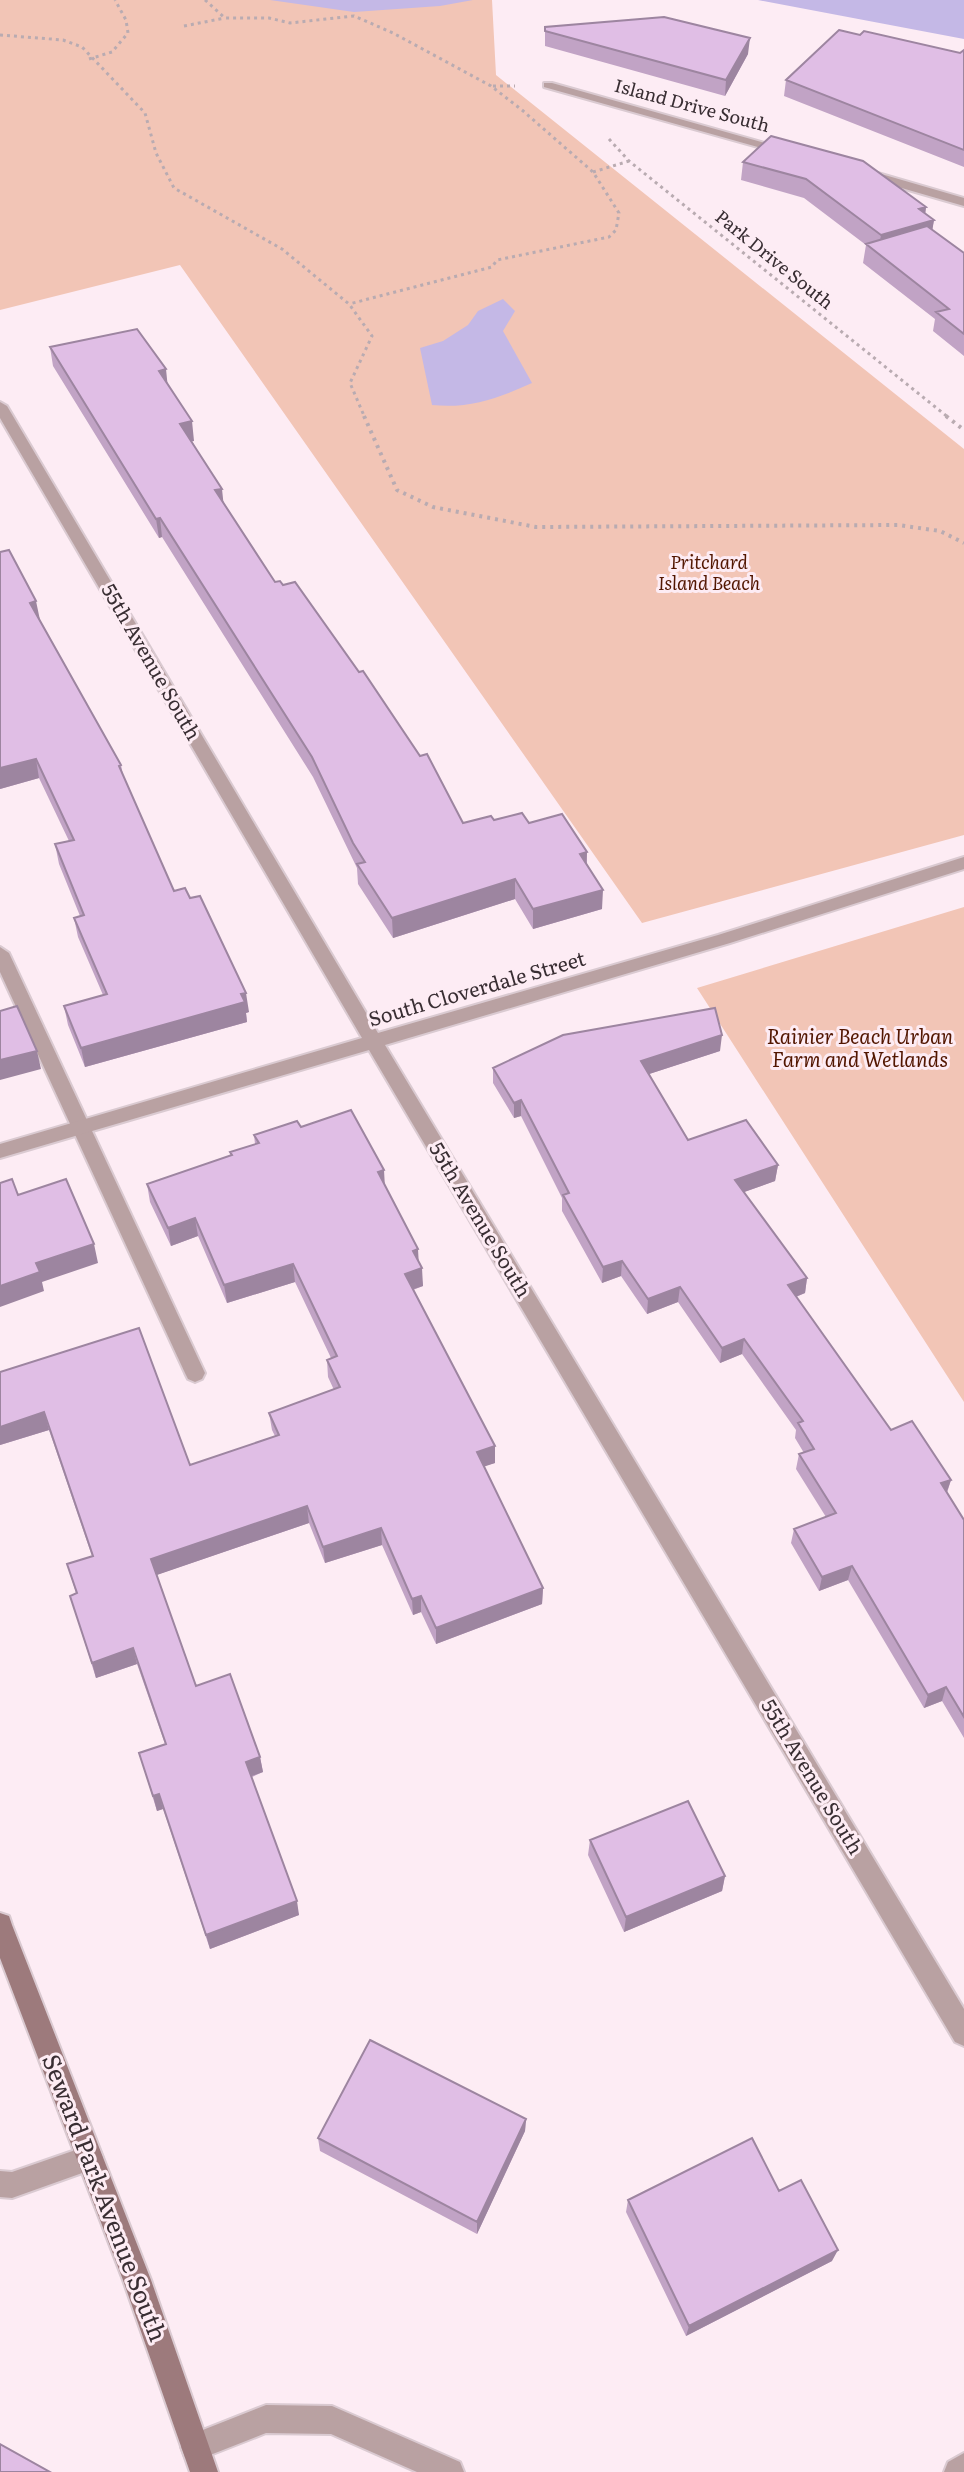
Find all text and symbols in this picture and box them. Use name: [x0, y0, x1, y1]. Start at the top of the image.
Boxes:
street label: Island Drive South: [612, 71, 773, 138]
street label: Park Drive South: [710, 203, 840, 315]
park label: Pritchard Island Beach: [658, 548, 761, 596]
street label: 55th Avenue South: [96, 577, 210, 745]
street label: South Cloverdale Street: [364, 942, 589, 1032]
park label: Rainier Beach Urban Farm and Wetlands: [767, 1020, 953, 1073]
street label: 55th Avenue South: [423, 1135, 540, 1303]
street label: 55th Avenue South: [755, 1692, 872, 1860]
street label: Seward Park Avenue South: [35, 2048, 177, 2346]

